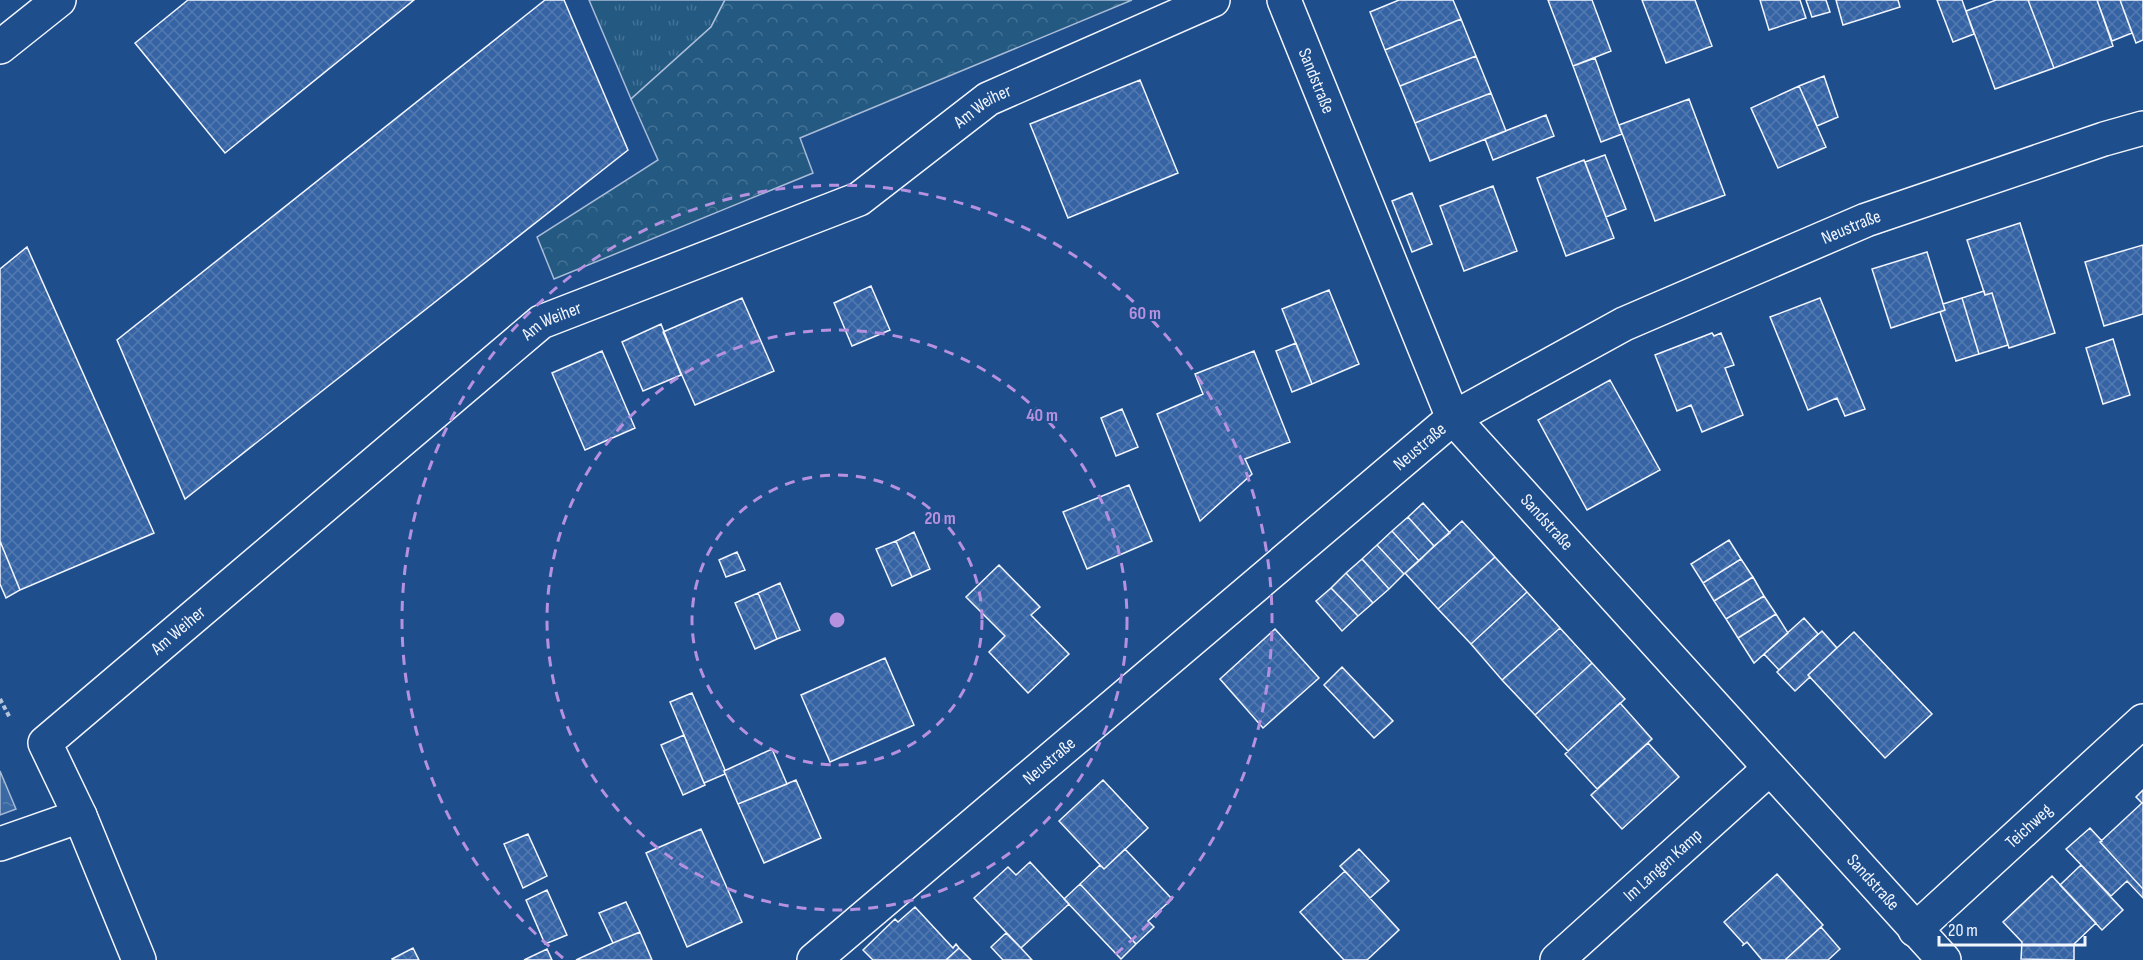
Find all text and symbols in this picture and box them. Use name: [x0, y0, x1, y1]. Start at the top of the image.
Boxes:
street label: Sandstraße: [1294, 45, 1339, 116]
street label: Am Weiher: [949, 80, 1014, 133]
street label: Neustraße: [1818, 205, 1883, 248]
street label: Am Weiher: [516, 297, 584, 345]
text: 60 m: [1129, 303, 1161, 324]
text: 40 m: [1026, 405, 1058, 426]
street label: Neustraße: [1389, 418, 1450, 475]
street label: Sandstraße: [1516, 489, 1578, 554]
text: 20 m: [924, 508, 956, 529]
street label: Am Weiher: [146, 601, 209, 660]
centre of rings: [827, 610, 847, 630]
street label: Neustraße: [1018, 733, 1080, 789]
street label: Teichweg: [2001, 799, 2056, 853]
street label: Im Langen Kamp: [1619, 824, 1706, 906]
street label: Sandstraße: [1843, 850, 1904, 914]
scale bar: [1939, 909, 2084, 947]
text: 20 m: [1948, 920, 1978, 941]

